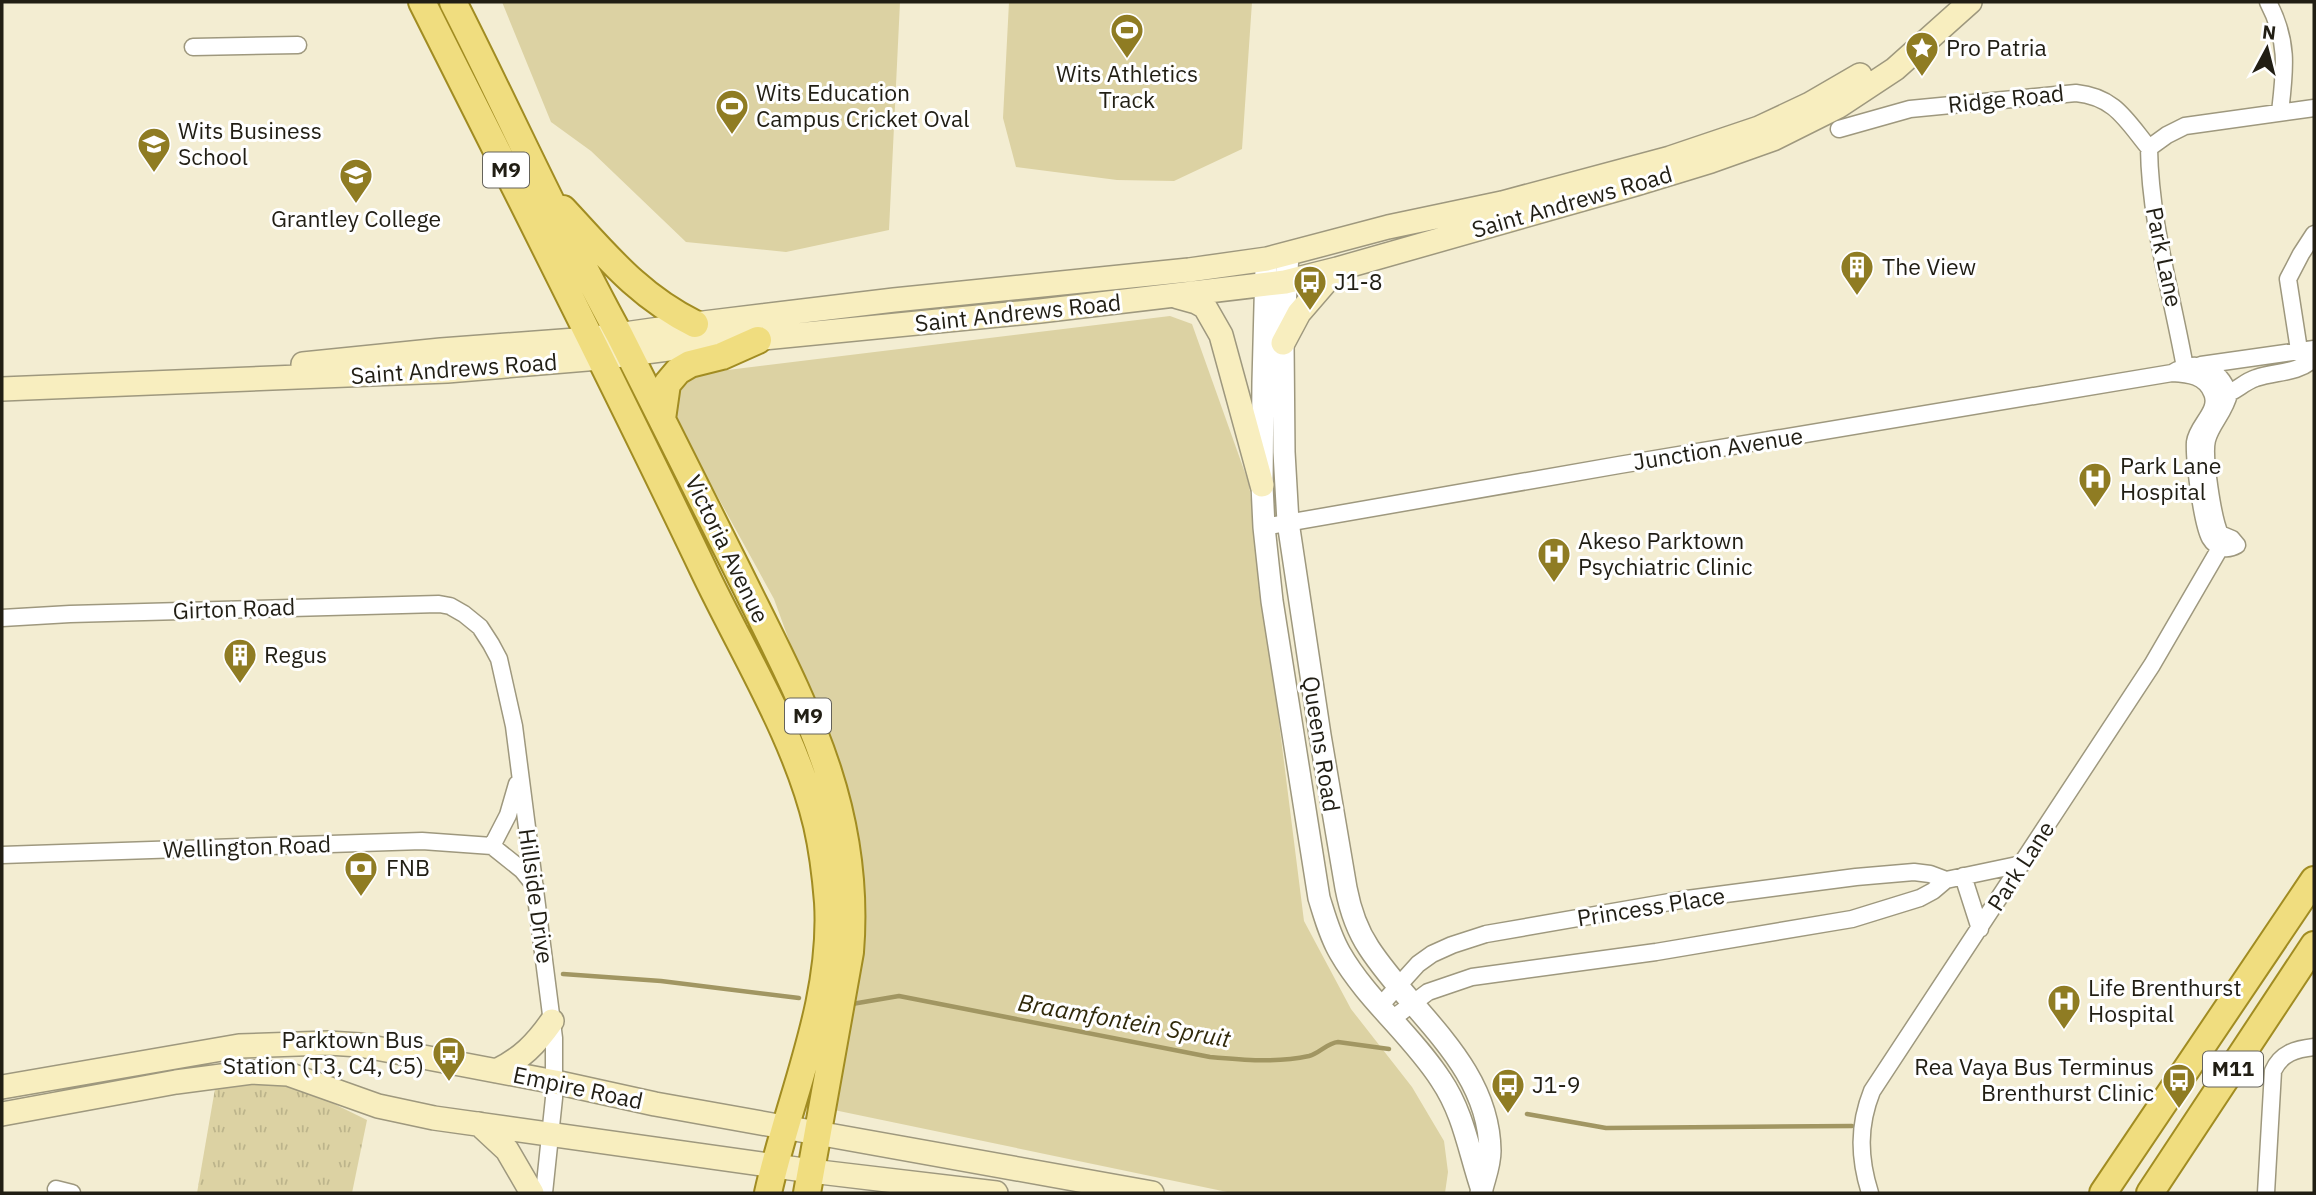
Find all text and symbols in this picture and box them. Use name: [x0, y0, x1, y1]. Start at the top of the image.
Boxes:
sports icon: Wits Athletics Track: [1108, 11, 1146, 60]
north arrow: [2232, 14, 2302, 84]
text: N: [2261, 19, 2277, 45]
place icon: Pro Patria: [1903, 29, 1941, 78]
place label: Pro Patria: [1946, 32, 2047, 62]
place label: Wits Athletics Track: [1056, 58, 1198, 114]
place label: Wits Education Campus Cricket Oval: [756, 77, 970, 133]
street label: Ridge Road: [1946, 77, 2066, 119]
sports icon: Wits Education Campus Cricket Oval: [713, 87, 751, 136]
place label: Wits Business School: [178, 115, 322, 171]
school or university icon: Wits Business School: [135, 125, 173, 174]
road number: M9: [483, 152, 529, 188]
school or university icon: Grantley College: [337, 156, 375, 205]
street label: Saint Andrews Road: [1468, 158, 1675, 244]
place label: Grantley College: [271, 203, 441, 233]
street label: Park Lane: [2140, 204, 2190, 310]
building icon: The View: [1838, 248, 1876, 297]
place label: The View: [1882, 251, 1976, 281]
bus stop icon: J1-8: [1291, 263, 1329, 312]
place label: J1-8: [1334, 266, 1383, 296]
street label: Saint Andrews Road: [913, 286, 1122, 338]
street label: Saint Andrews Road: [350, 346, 558, 390]
street label: Junction Avenue: [1631, 420, 1805, 476]
place label: Park Lane Hospital: [2120, 450, 2221, 506]
hospital icon: Park Lane Hospital: [2076, 460, 2114, 509]
street label: Victoria Avenue: [679, 470, 777, 627]
place label: Akeso Parktown Psychiatric Clinic: [1578, 525, 1752, 581]
hospital icon: Akeso Parktown Psychiatric Clinic: [1535, 535, 1573, 584]
street label: Girton Road: [172, 591, 296, 625]
building icon: Regus: [221, 636, 259, 685]
place label: Regus: [264, 639, 327, 669]
street label: Queens Road: [1296, 674, 1348, 814]
road number: M9: [785, 698, 831, 734]
street label: Park Lane: [1980, 815, 2060, 916]
street label: Hillside Drive: [513, 826, 561, 965]
street label: Wellington Road: [162, 828, 332, 864]
bank icon: FNB: [342, 849, 380, 898]
place label: FNB: [386, 852, 430, 882]
street label: Princess Place: [1575, 880, 1727, 933]
place label: Life Brenthurst Hospital: [2088, 972, 2241, 1028]
hospital icon: Life Brenthurst Hospital: [2045, 982, 2083, 1031]
water label: Braamfontein Spruit: [1015, 986, 1234, 1055]
place label: Parktown Bus Station (T3, C4, C5): [223, 1024, 424, 1080]
bus stop icon: Parktown Bus Station (T3, C4, C5): [430, 1034, 468, 1083]
place label: Rea Vaya Bus Terminus Brenthurst Clinic: [1914, 1051, 2154, 1107]
road number: M11: [2203, 1052, 2263, 1086]
street label: Empire Road: [511, 1059, 646, 1115]
bus stop icon: Rea Vaya Bus Terminus Brenthurst Clinic: [2160, 1061, 2198, 1110]
bus stop icon: J1-9: [1489, 1066, 1527, 1115]
place label: J1-9: [1532, 1069, 1581, 1099]

